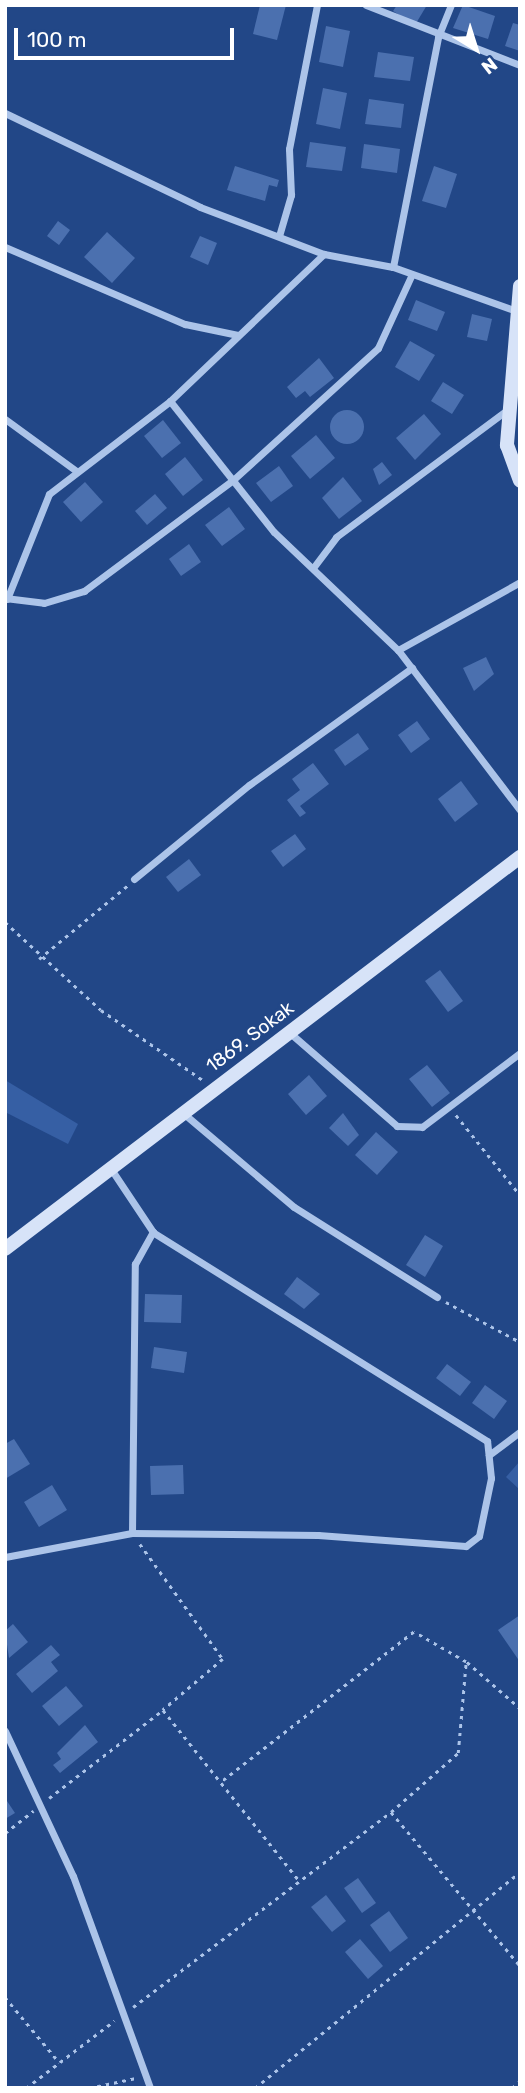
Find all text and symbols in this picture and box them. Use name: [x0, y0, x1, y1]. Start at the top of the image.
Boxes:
scale bar: [18, 14, 238, 58]
north arrow: [441, 14, 511, 84]
text: 100 m: [27, 27, 86, 52]
text: N: [477, 53, 502, 79]
street label: 1869. Sokak: [202, 997, 298, 1077]

